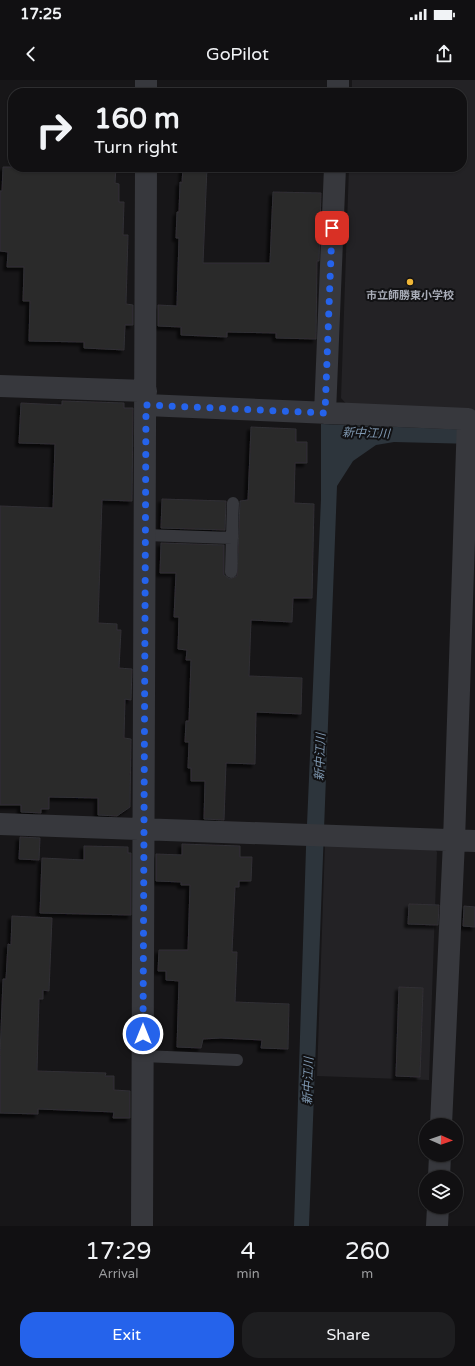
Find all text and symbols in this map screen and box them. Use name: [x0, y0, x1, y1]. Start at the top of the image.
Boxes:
text: 17:25: [20, 5, 62, 23]
icon: back: [20, 43, 42, 65]
text: GoPilot: [206, 43, 269, 65]
icon: share: [433, 43, 455, 65]
text: 160 m: [94, 102, 180, 136]
icon: right: [28, 104, 80, 156]
text: Turn right: [94, 136, 178, 158]
pin: [315, 211, 349, 245]
icon: arrive: [321, 217, 343, 239]
marker: 市立師勝東小学校: [405, 277, 415, 287]
place label: 市立師勝東小学校: [366, 289, 454, 302]
water label: 新中江川: [342, 425, 392, 441]
water label: 新中江川: [312, 731, 328, 781]
position arrow: [122, 1013, 164, 1055]
water label: 新中江川: [300, 1055, 316, 1105]
north arrow: [419, 1118, 463, 1162]
map controls: [419, 1118, 463, 1214]
button: layers: [419, 1170, 463, 1214]
text: 17:29: [85, 1237, 152, 1266]
text: 4: [241, 1237, 256, 1266]
text: 260: [345, 1237, 390, 1266]
text: Arrival: [98, 1266, 138, 1282]
text: min: [237, 1266, 260, 1282]
text: m: [361, 1266, 373, 1282]
button: Exit: [20, 1312, 234, 1358]
button: Share: [242, 1312, 455, 1358]

